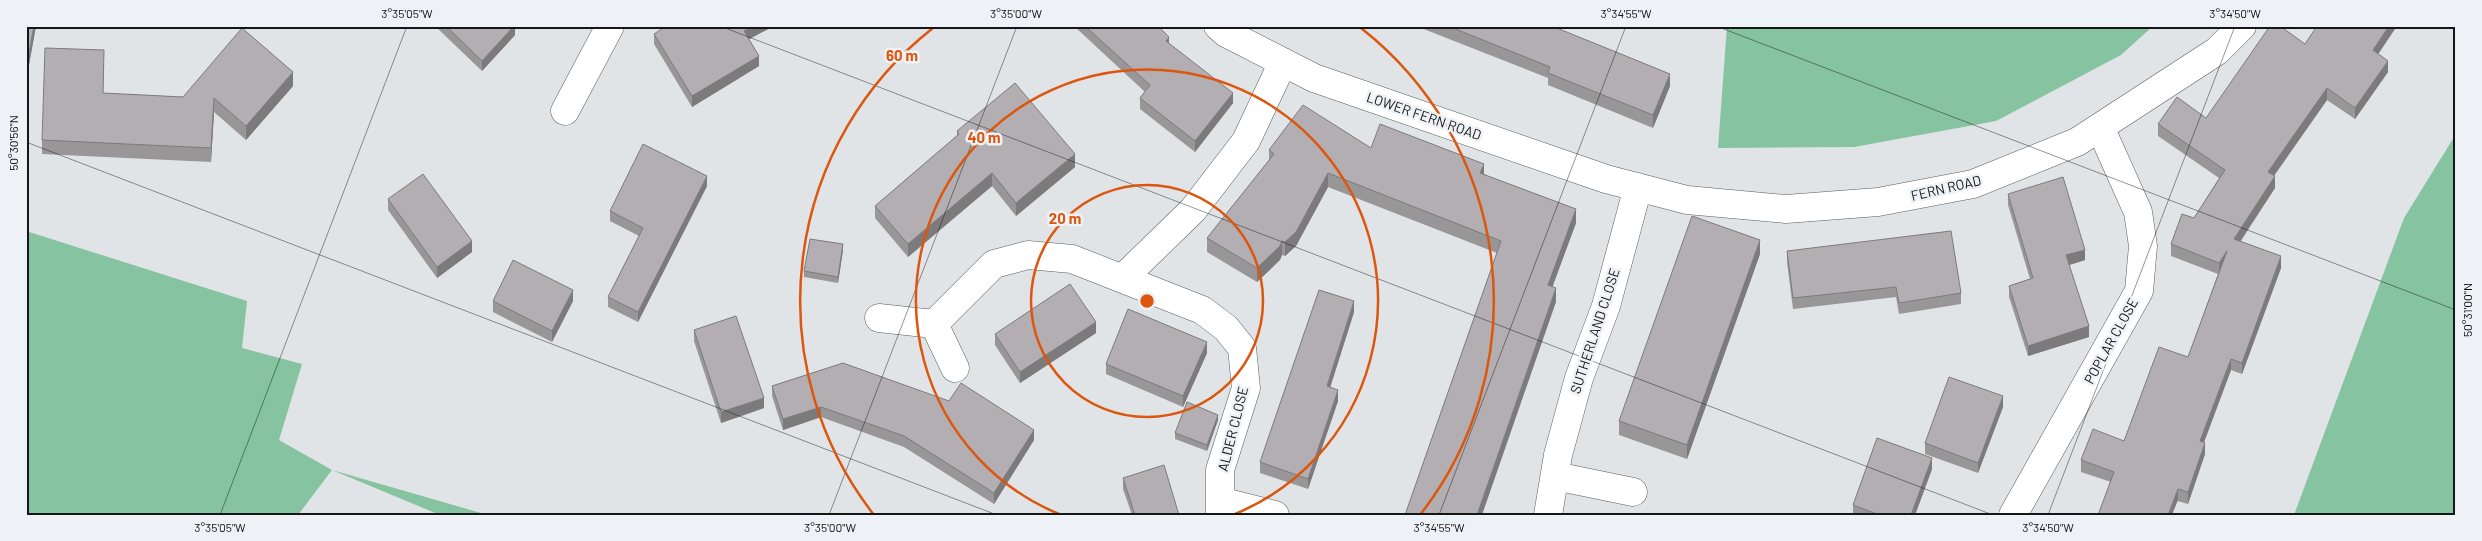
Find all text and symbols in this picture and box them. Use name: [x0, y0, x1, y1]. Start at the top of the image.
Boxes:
text: 3°35'05"W: [381, 6, 433, 20]
text: 3°35'00"W: [990, 6, 1042, 20]
text: 3°34'55"W: [1601, 6, 1652, 20]
text: 3°34'50"W: [2209, 6, 2261, 20]
text: 60 m: [886, 46, 918, 64]
street label: LOWER FERN ROAD: [1365, 88, 1484, 143]
text: 50°30'56"N: [6, 115, 20, 171]
text: 40 m: [967, 128, 1001, 146]
street label: FERN ROAD: [1909, 171, 1983, 204]
text: 20 m: [1049, 209, 1081, 227]
street label: SUTHERLAND CLOSE: [1566, 266, 1623, 396]
text: 50°31'00"N: [2460, 283, 2474, 337]
centre of rings: [1138, 292, 1156, 310]
street label: POPLAR CLOSE: [2080, 295, 2141, 387]
street label: ALDER CLOSE: [1214, 385, 1251, 473]
text: 3°35'05"W: [194, 520, 246, 534]
text: 3°35'00"W: [804, 520, 856, 534]
text: 3°34'55"W: [1414, 520, 1465, 534]
text: 3°34'50"W: [2022, 520, 2074, 534]

